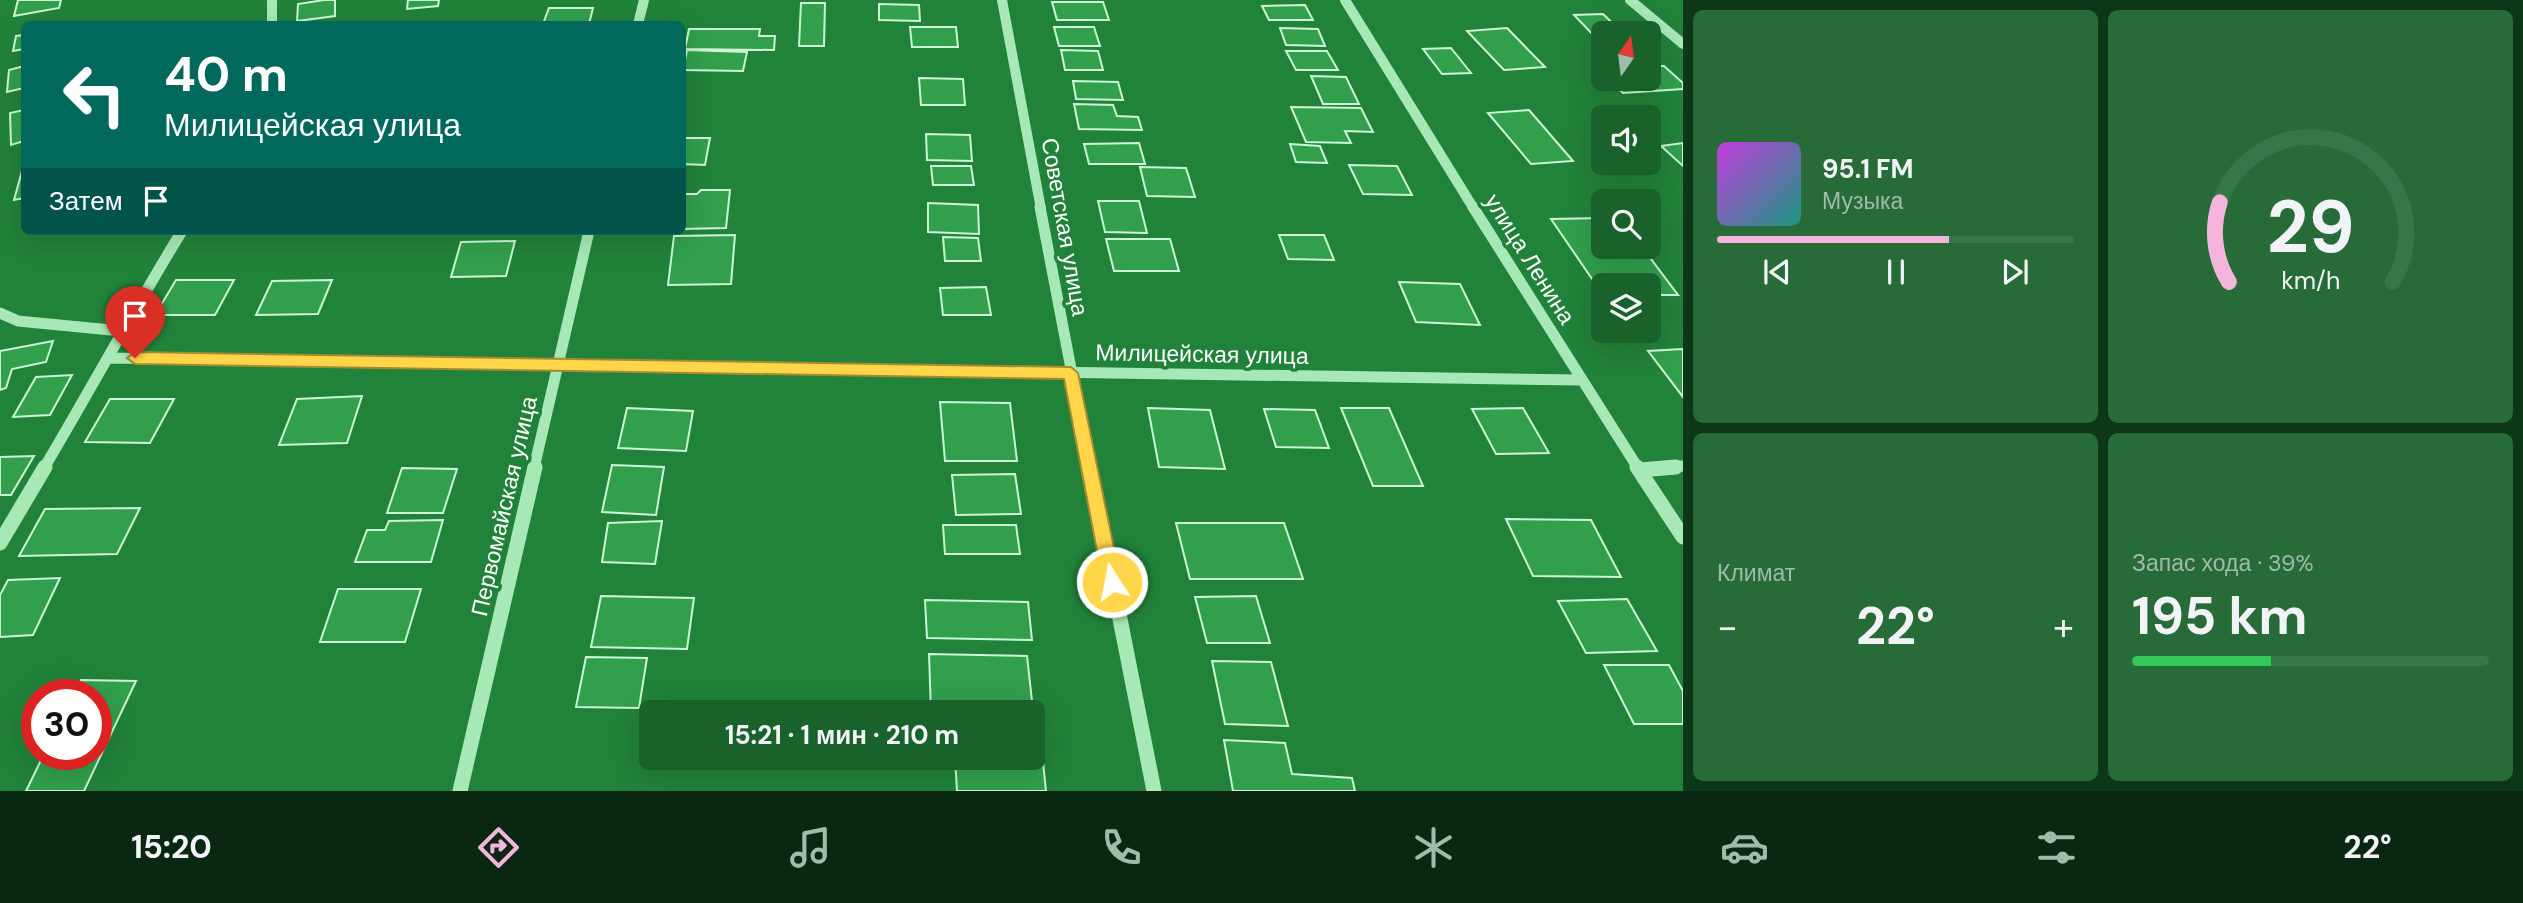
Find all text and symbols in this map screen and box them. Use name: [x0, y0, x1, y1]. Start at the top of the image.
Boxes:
north arrow: [1591, 21, 1661, 91]
map controls: [1591, 21, 1661, 343]
text: 40 m: [164, 42, 288, 106]
icon: left: [49, 49, 140, 140]
text: Милицейская улица: [164, 104, 461, 146]
button: sound: [1591, 105, 1661, 175]
street label: Советская улица: [1035, 136, 1095, 319]
text: 95.1 FM: [1822, 152, 1913, 186]
text: 29: [2267, 181, 2354, 276]
icon: arrive: [137, 182, 175, 220]
text: Затем: [49, 184, 123, 218]
text: Музыка: [1822, 186, 1903, 216]
street label: улица Ленина: [1478, 188, 1582, 330]
button: search: [1591, 189, 1661, 259]
icon: previous: [1758, 253, 1796, 291]
icon: pause: [1877, 253, 1915, 291]
icon: next: [1996, 253, 2034, 291]
text: km/h: [2281, 264, 2340, 297]
button: layers: [1591, 273, 1661, 343]
pin: [105, 286, 165, 358]
icon: arrive: [116, 297, 154, 335]
street label: Милицейская улица: [1095, 337, 1309, 371]
street label: Первомайская улица: [464, 393, 544, 619]
position arrow: [1075, 545, 1149, 619]
text: Запас хода · 39%: [2132, 548, 2314, 578]
text: Климат: [1717, 558, 1795, 588]
text: 195 km: [2132, 582, 2308, 650]
text: 22°: [1856, 592, 1935, 660]
text: −: [1717, 602, 1738, 652]
text: +: [2053, 602, 2074, 652]
speed limit sign: 30: [21, 679, 112, 770]
text: 15:21 · 1 мин · 210 m: [725, 718, 959, 752]
icon: directions: [474, 823, 523, 872]
icon: music: [786, 823, 835, 872]
icon: phone: [1097, 823, 1146, 872]
icon: climate: [1409, 823, 1458, 872]
icon: car: [1720, 823, 1769, 872]
icon: filters: [2032, 823, 2081, 872]
text: 15:20: [131, 826, 212, 868]
text: 22°: [2343, 826, 2392, 868]

